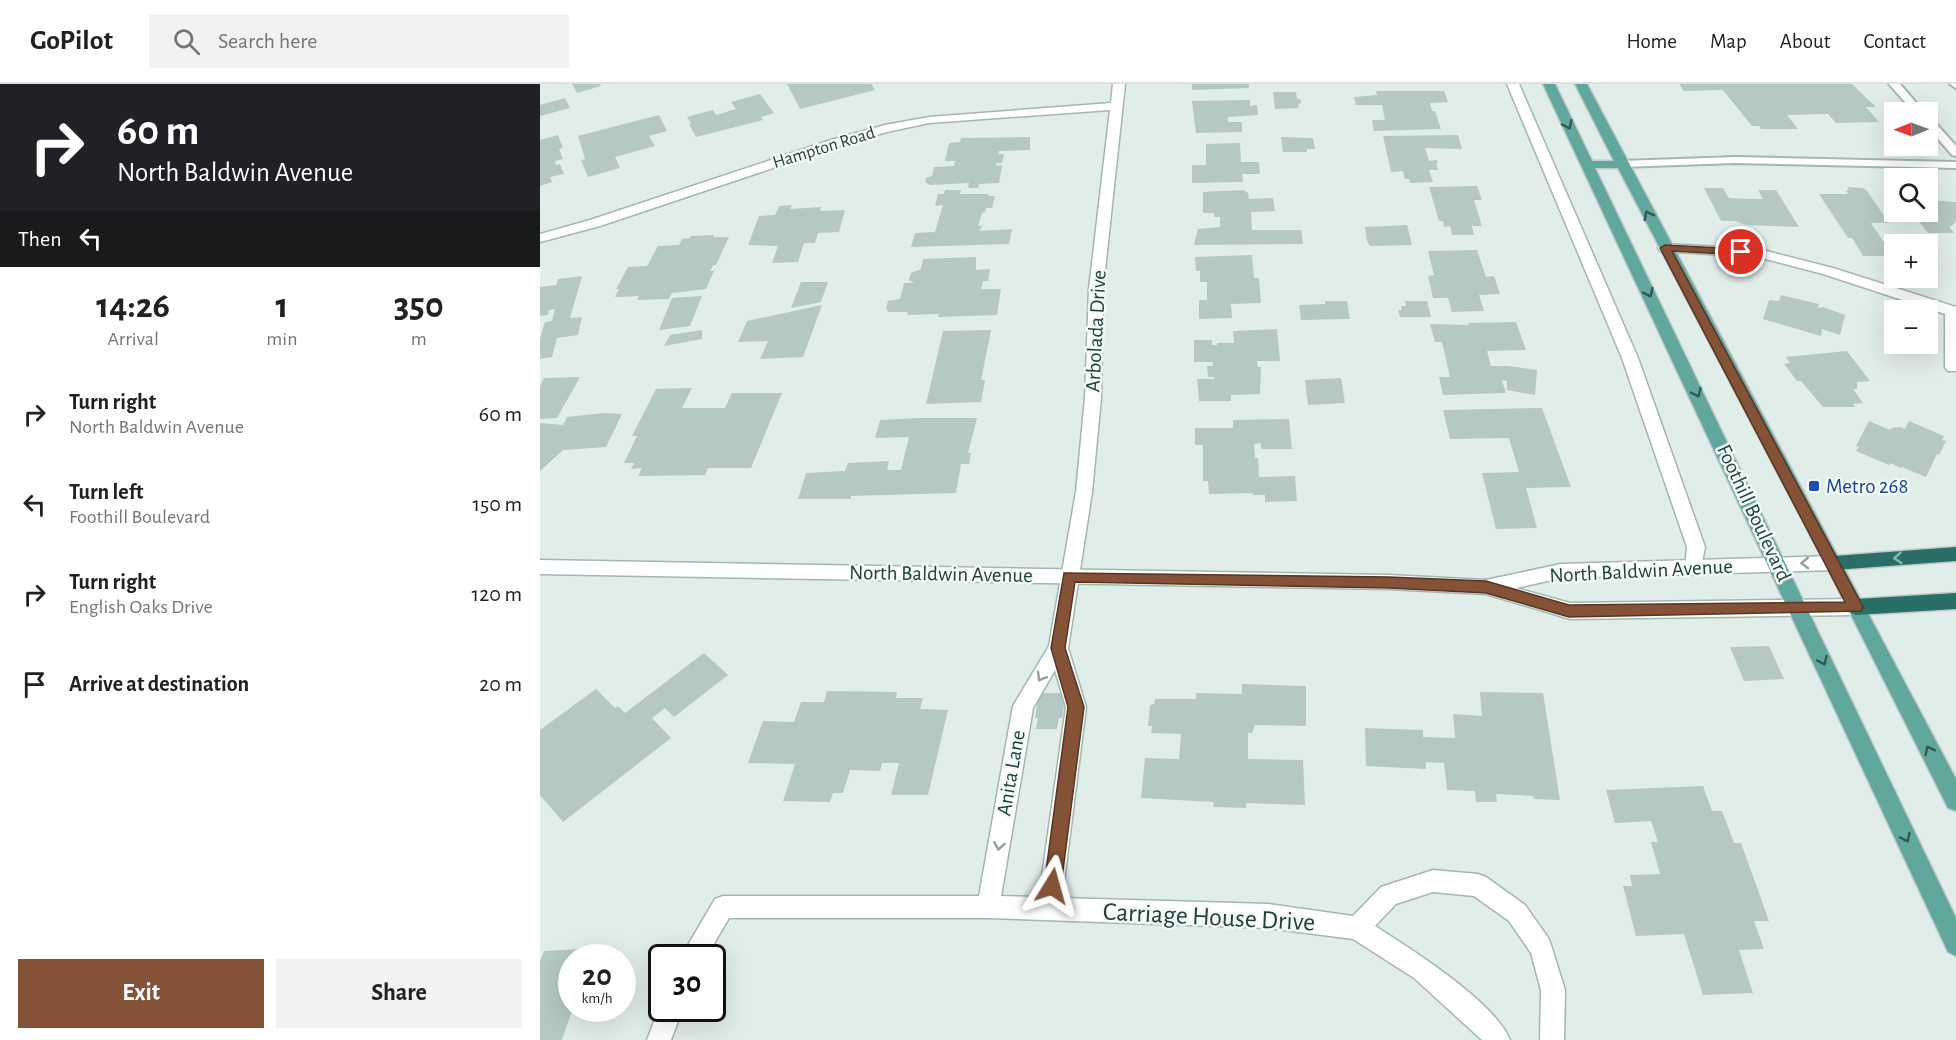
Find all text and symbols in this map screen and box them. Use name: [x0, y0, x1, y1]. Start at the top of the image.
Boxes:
search box: [149, 14, 569, 68]
icon: search: [170, 25, 203, 58]
text: GoPilot: [30, 27, 113, 55]
text: Search here: [218, 30, 318, 52]
text: Home: [1626, 31, 1677, 52]
text: Map: [1710, 31, 1747, 52]
text: About: [1780, 31, 1830, 52]
text: Contact: [1863, 31, 1926, 52]
north arrow: [1884, 102, 1938, 156]
map controls: [1884, 102, 1938, 354]
icon: right: [18, 108, 96, 186]
text: 60 m: [117, 110, 199, 152]
one-way arrow: [1561, 118, 1573, 129]
street label: Hampton Road: [771, 124, 877, 172]
text: North Baldwin Avenue: [117, 159, 353, 186]
button: search: [1884, 168, 1938, 222]
one-way arrow: [1644, 210, 1655, 221]
icon: left: [74, 222, 107, 255]
pin: [1715, 226, 1766, 277]
text: Then: [18, 228, 62, 250]
button: +: [1884, 234, 1938, 288]
icon: arrive: [1724, 235, 1757, 268]
street label: Arbolada Drive: [1082, 269, 1110, 393]
one-way arrow: [1642, 287, 1654, 298]
text: 14:26: [96, 288, 170, 324]
text: 1: [275, 288, 288, 324]
text: 350: [394, 288, 444, 324]
button: −: [1884, 300, 1938, 354]
text: Arrival: [107, 329, 159, 349]
text: min: [266, 329, 297, 349]
text: m: [411, 329, 427, 349]
one-way arrow: [1689, 386, 1701, 397]
text: Turn right: [69, 391, 156, 413]
icon: right: [18, 398, 51, 431]
text: 60 m: [479, 403, 522, 425]
text: North Baldwin Avenue: [69, 417, 244, 437]
street label: Foothill Boulevard: [1713, 441, 1795, 585]
place label: Metro 268: [1826, 476, 1908, 497]
marker: Metro 268: [1807, 479, 1821, 493]
text: Turn left: [69, 481, 143, 503]
icon: left: [18, 488, 51, 521]
text: 150 m: [472, 493, 522, 515]
text: Foothill Boulevard: [69, 507, 210, 527]
one-way arrow: [1893, 552, 1902, 565]
street label: North Baldwin Avenue: [1549, 556, 1733, 586]
one-way arrow: [1801, 557, 1810, 570]
street label: North Baldwin Avenue: [849, 562, 1033, 586]
text: Turn right: [69, 571, 156, 593]
icon: right: [18, 578, 51, 611]
text: 120 m: [472, 583, 522, 605]
text: English Oaks Drive: [69, 597, 213, 617]
one-way arrow: [1816, 655, 1828, 666]
icon: arrive: [18, 668, 51, 701]
one-way arrow: [1036, 671, 1048, 681]
text: Arrive at destination: [69, 673, 249, 695]
text: 20 m: [479, 673, 522, 695]
street label: Anita Lane: [993, 729, 1029, 817]
one-way arrow: [1925, 745, 1936, 756]
one-way arrow: [1899, 831, 1911, 842]
one-way arrow: [993, 841, 1006, 851]
position arrow: [1020, 854, 1084, 918]
street label: Carriage House Drive: [1102, 898, 1316, 936]
speed limit sign: 30: [648, 944, 726, 1022]
button: Exit: [18, 959, 264, 1028]
button: Share: [276, 959, 522, 1028]
text: 20: [582, 961, 612, 991]
text: km/h: [582, 991, 612, 1006]

